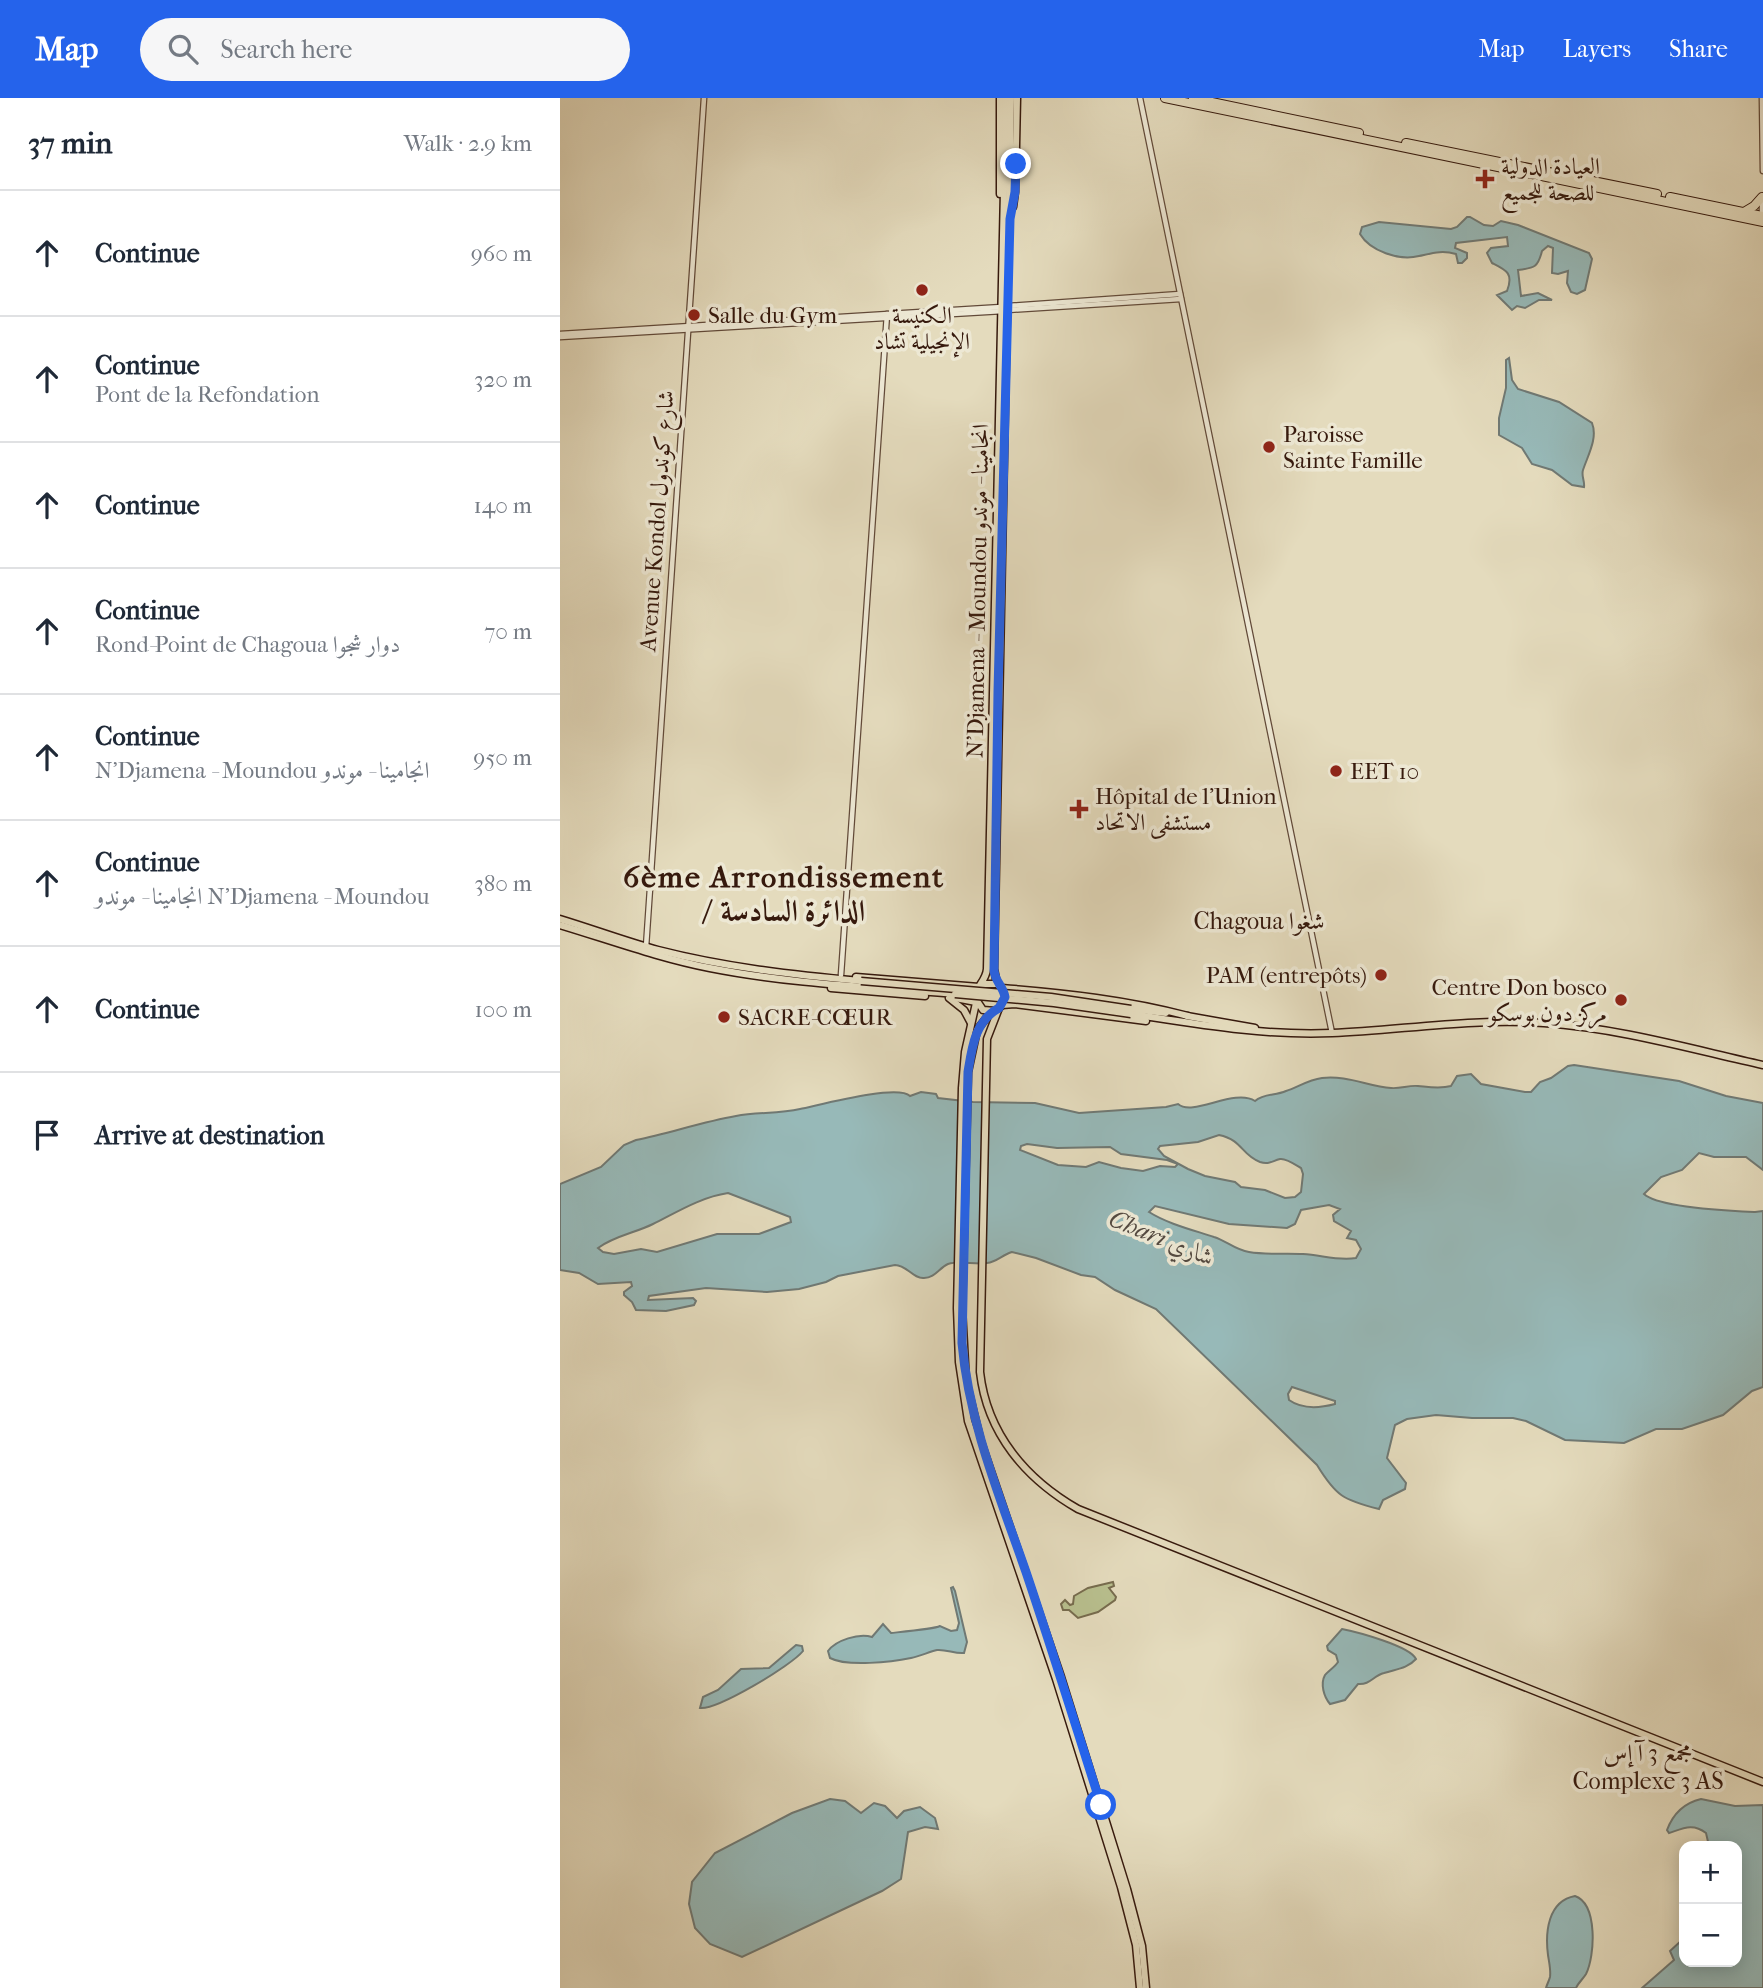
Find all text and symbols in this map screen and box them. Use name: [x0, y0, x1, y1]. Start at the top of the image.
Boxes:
search box: [140, 18, 630, 81]
text: Map: [35, 30, 98, 69]
icon: search: [164, 30, 202, 68]
text: Search here: [220, 34, 352, 65]
text: Map: [1479, 35, 1525, 63]
text: Layers: [1563, 35, 1631, 63]
text: Share: [1669, 35, 1728, 63]
text: 37 min: [28, 126, 112, 161]
text: Walk · 2.9 km: [404, 130, 532, 157]
route end: [1000, 148, 1031, 179]
place label: العيادة الدولية للصحة للجميع: [1501, 153, 1600, 213]
marker: العيادة الدولية للصحة للجميع: [1475, 169, 1495, 189]
icon: ahead: [28, 234, 66, 272]
text: Continue: [95, 238, 200, 269]
text: 960 m: [471, 240, 532, 267]
marker: الكنيسة الإنجيلية تشاد: [914, 282, 930, 298]
place label: Salle du Gym: [708, 302, 837, 329]
place label: الكنيسة الإنجيلية تشاد: [874, 302, 970, 358]
marker: Salle du Gym: [686, 307, 702, 323]
text: Continue: [95, 350, 200, 381]
icon: ahead: [28, 360, 66, 398]
text: 320 m: [474, 366, 532, 393]
text: Pont de la Refondation: [95, 381, 320, 408]
street label: Avenue Kondol شارع كوندول: [634, 390, 686, 654]
place label: Paroisse Sainte Famille: [1283, 421, 1423, 474]
street label: N'Djamena - Moundou انجامينا - موندو: [962, 424, 995, 758]
marker: Paroisse Sainte Famille: [1261, 439, 1277, 455]
icon: ahead: [28, 486, 66, 524]
text: Continue: [95, 490, 200, 521]
text: 140 m: [473, 492, 532, 519]
text: Continue: [95, 595, 200, 626]
icon: ahead: [28, 612, 66, 650]
text: 70 m: [484, 618, 532, 645]
text: Rond-Point de Chagoua دوار شجوا: [95, 631, 400, 658]
text: Continue: [95, 721, 200, 752]
icon: ahead: [28, 738, 66, 776]
text: 950 m: [473, 744, 532, 771]
text: N'Djamena - Moundou انجامينا - موندو: [95, 757, 429, 784]
place label: EET 10: [1350, 758, 1419, 785]
marker: EET 10: [1328, 763, 1344, 779]
place label: Hôpital de l'Union مستشفى الاتحاد: [1095, 783, 1277, 839]
marker: Hôpital de l'Union مستشفى الاتحاد: [1069, 799, 1089, 819]
text: Continue: [95, 847, 200, 878]
district label: 6ème Arrondissement / الدائرة السادسة: [623, 860, 945, 929]
icon: ahead: [28, 864, 66, 902]
text: 380 m: [474, 870, 532, 897]
text: انجامينا - موندو N'Djamena - Moundou: [95, 883, 429, 910]
district label: Chagoua شغوا: [1193, 907, 1325, 936]
place label: PAM (entrepôts): [1206, 962, 1367, 989]
marker: PAM (entrepôts): [1373, 967, 1389, 983]
place label: Centre Don bosco مركز دون بوسكو: [1431, 974, 1607, 1029]
icon: ahead: [28, 990, 66, 1028]
marker: Centre Don bosco مركز دون بوسكو: [1613, 992, 1629, 1008]
text: Continue: [95, 994, 200, 1025]
text: 100 m: [474, 996, 532, 1023]
place label: SACRE-CŒUR: [738, 1004, 893, 1031]
marker: SACRE-CŒUR: [716, 1009, 732, 1025]
icon: arrive: [28, 1116, 66, 1154]
text: Arrive at destination: [95, 1120, 325, 1151]
water label: Chari شاري: [1103, 1204, 1219, 1276]
district label: مجمع 3 آ إس Complexe 3 AS: [1572, 1739, 1724, 1795]
route start: [1085, 1789, 1116, 1820]
map controls: [1679, 1841, 1742, 1967]
button: +: [1679, 1841, 1742, 1904]
button: −: [1679, 1904, 1742, 1967]

